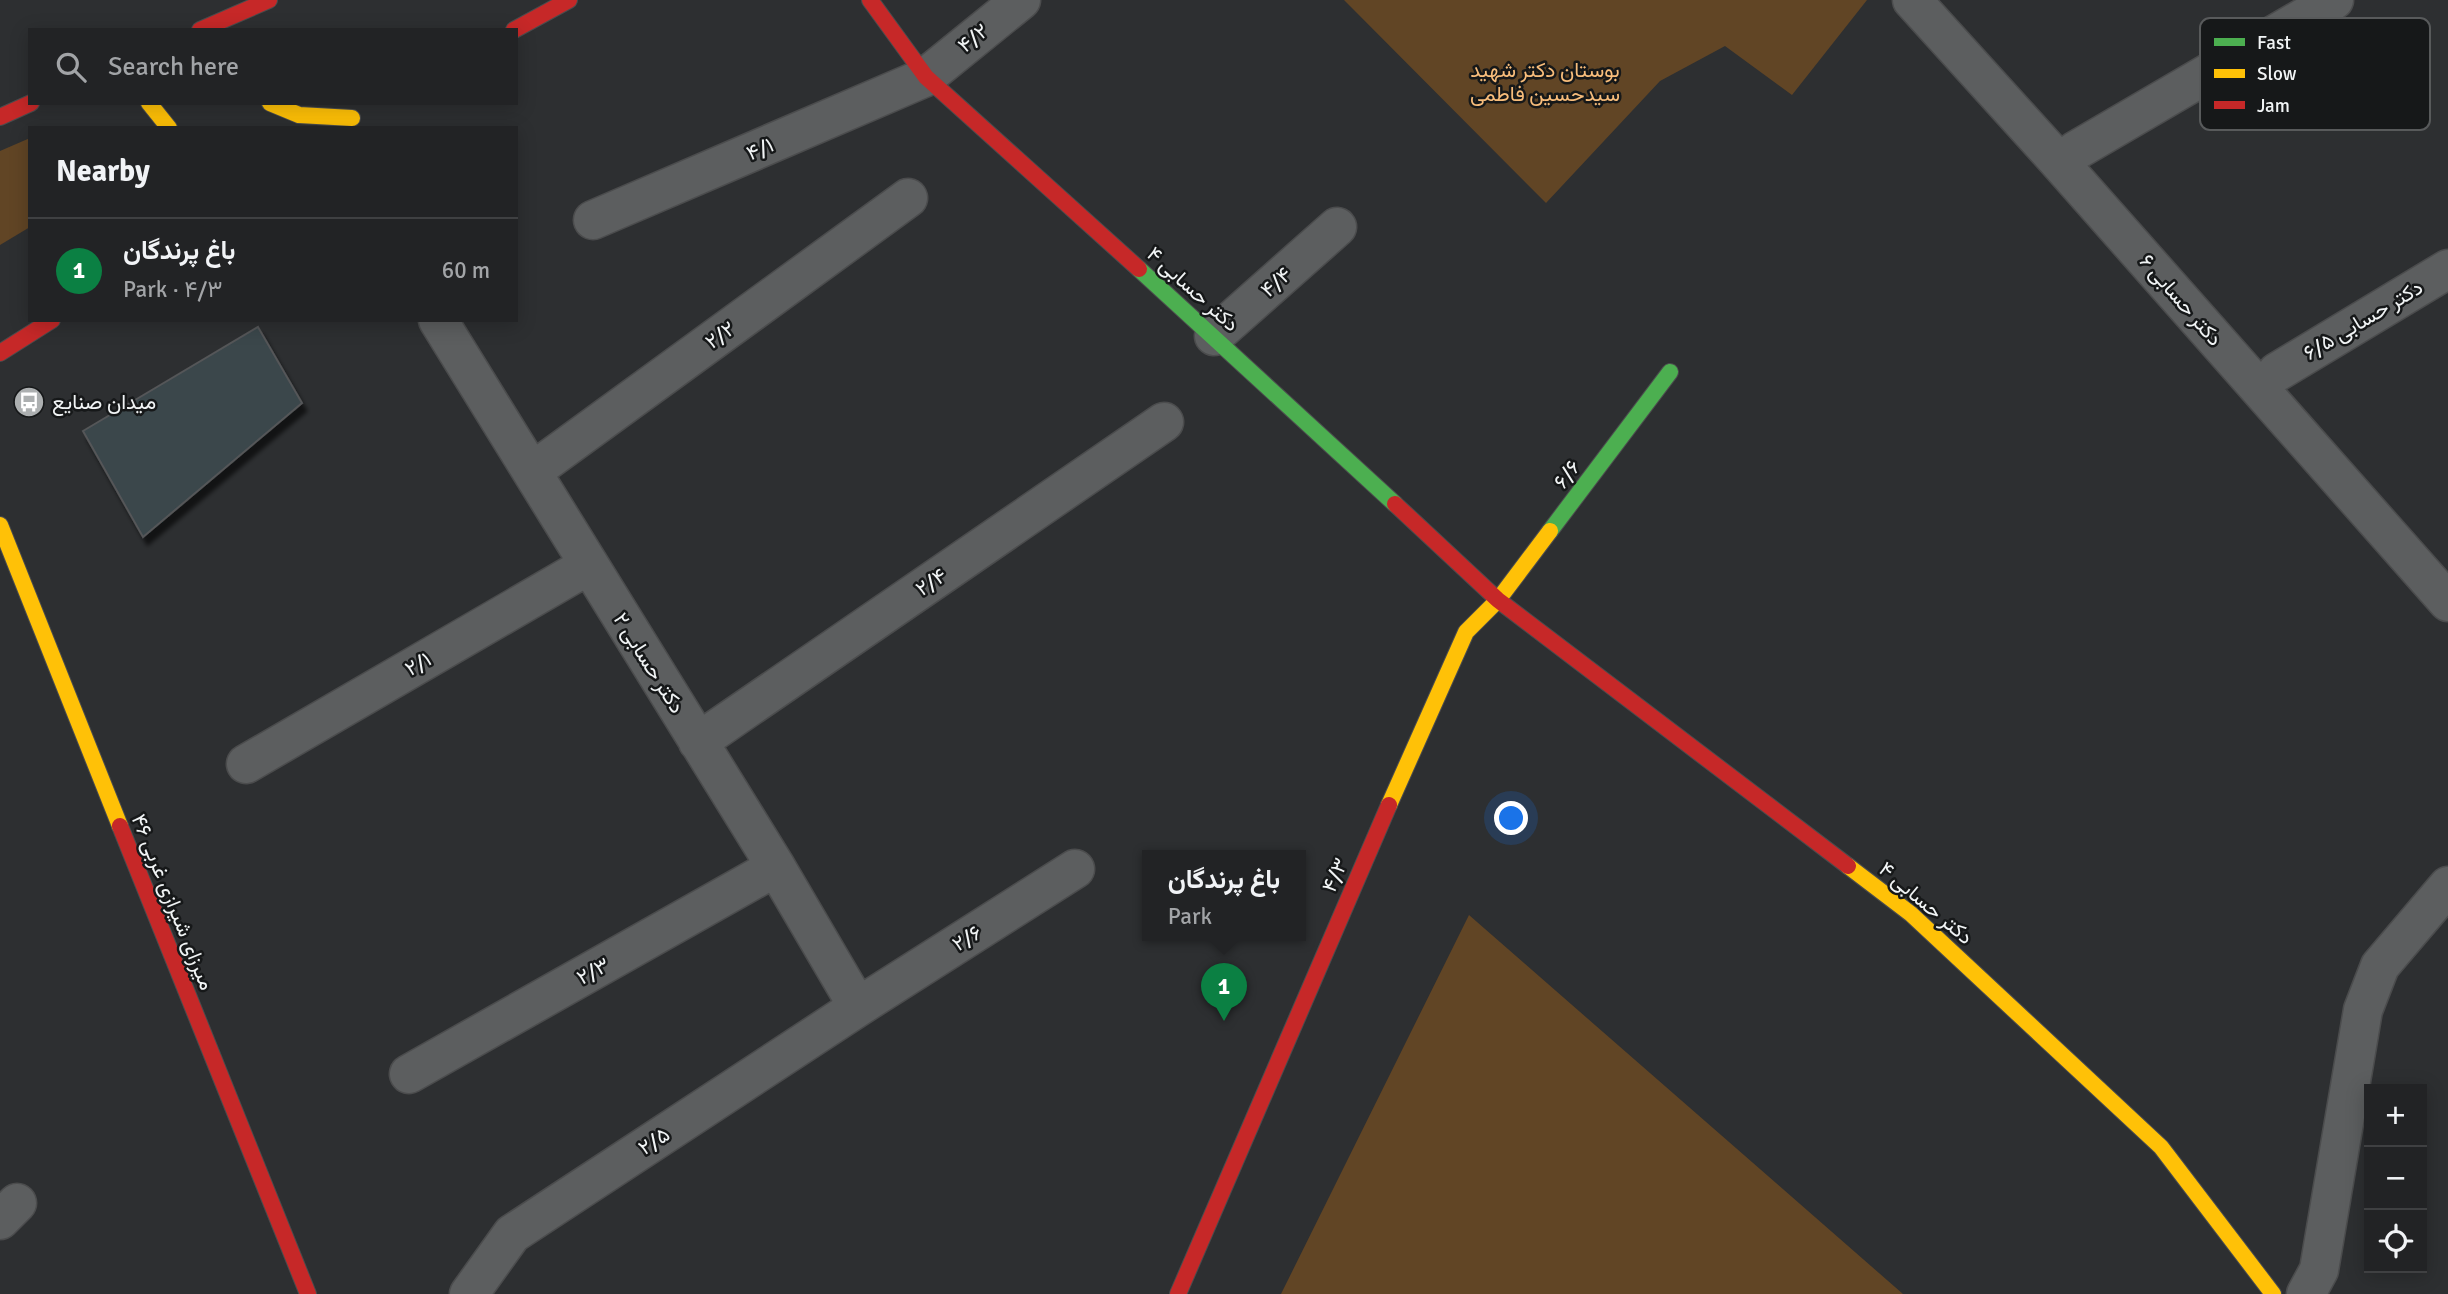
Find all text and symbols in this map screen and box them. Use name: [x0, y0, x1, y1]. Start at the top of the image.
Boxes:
street label: ۴/۲: [952, 18, 994, 58]
legend: [2200, 18, 2430, 130]
search box: [28, 28, 518, 105]
text: Fast: [2257, 31, 2291, 55]
icon: search: [52, 48, 90, 86]
text: Search here: [108, 51, 239, 83]
park label: بوستان دکتر شهید سیدحسین فاطمی: [1470, 57, 1620, 107]
text: Slow: [2257, 62, 2297, 86]
text: Jam: [2257, 94, 2290, 118]
street label: ۴/۱: [743, 132, 777, 166]
text: Nearby: [56, 153, 150, 190]
text: باغ پرندگان: [123, 235, 236, 267]
street label: دکتر حسابی ۴: [1142, 241, 1244, 337]
street label: ۶ دکتر حسابی: [2134, 249, 2228, 351]
text: 1: [73, 256, 85, 285]
text: 60 m: [442, 256, 490, 285]
street label: ۴/۴: [1255, 261, 1297, 303]
street label: ۶/۵ دکتر حسابی: [2299, 274, 2427, 366]
text: Park · ۴/۳: [123, 275, 222, 304]
street label: ۲/۲: [700, 315, 740, 355]
bus stop icon: میدان صنایع: [12, 385, 46, 419]
place label: میدان صنایع: [52, 389, 156, 416]
street label: ۶/۶: [1548, 454, 1586, 494]
street label: ۲/۴: [911, 562, 951, 602]
street label: دکتر حسابی ۲: [608, 608, 690, 718]
street label: ۲/۱: [400, 646, 436, 682]
your location: [1494, 801, 1528, 835]
street label: میرزای شیرازی غربی ۴۶: [126, 810, 220, 994]
popup: [1142, 850, 1306, 941]
street label: ۴/۳: [1316, 854, 1354, 896]
street label: ۴ دکتر حسابی: [1874, 856, 1978, 950]
text: باغ پرندگان: [1168, 864, 1280, 896]
text: Park: [1168, 902, 1212, 931]
street label: ۲/۶: [947, 919, 987, 957]
street label: ۲/۳: [572, 951, 614, 991]
pin: 1: [1201, 963, 1247, 1021]
map controls: [2364, 1084, 2427, 1273]
button: +: [2364, 1084, 2427, 1147]
street label: ۲/۵: [633, 1121, 675, 1161]
button: −: [2364, 1147, 2427, 1210]
button: locate: [2364, 1210, 2427, 1273]

